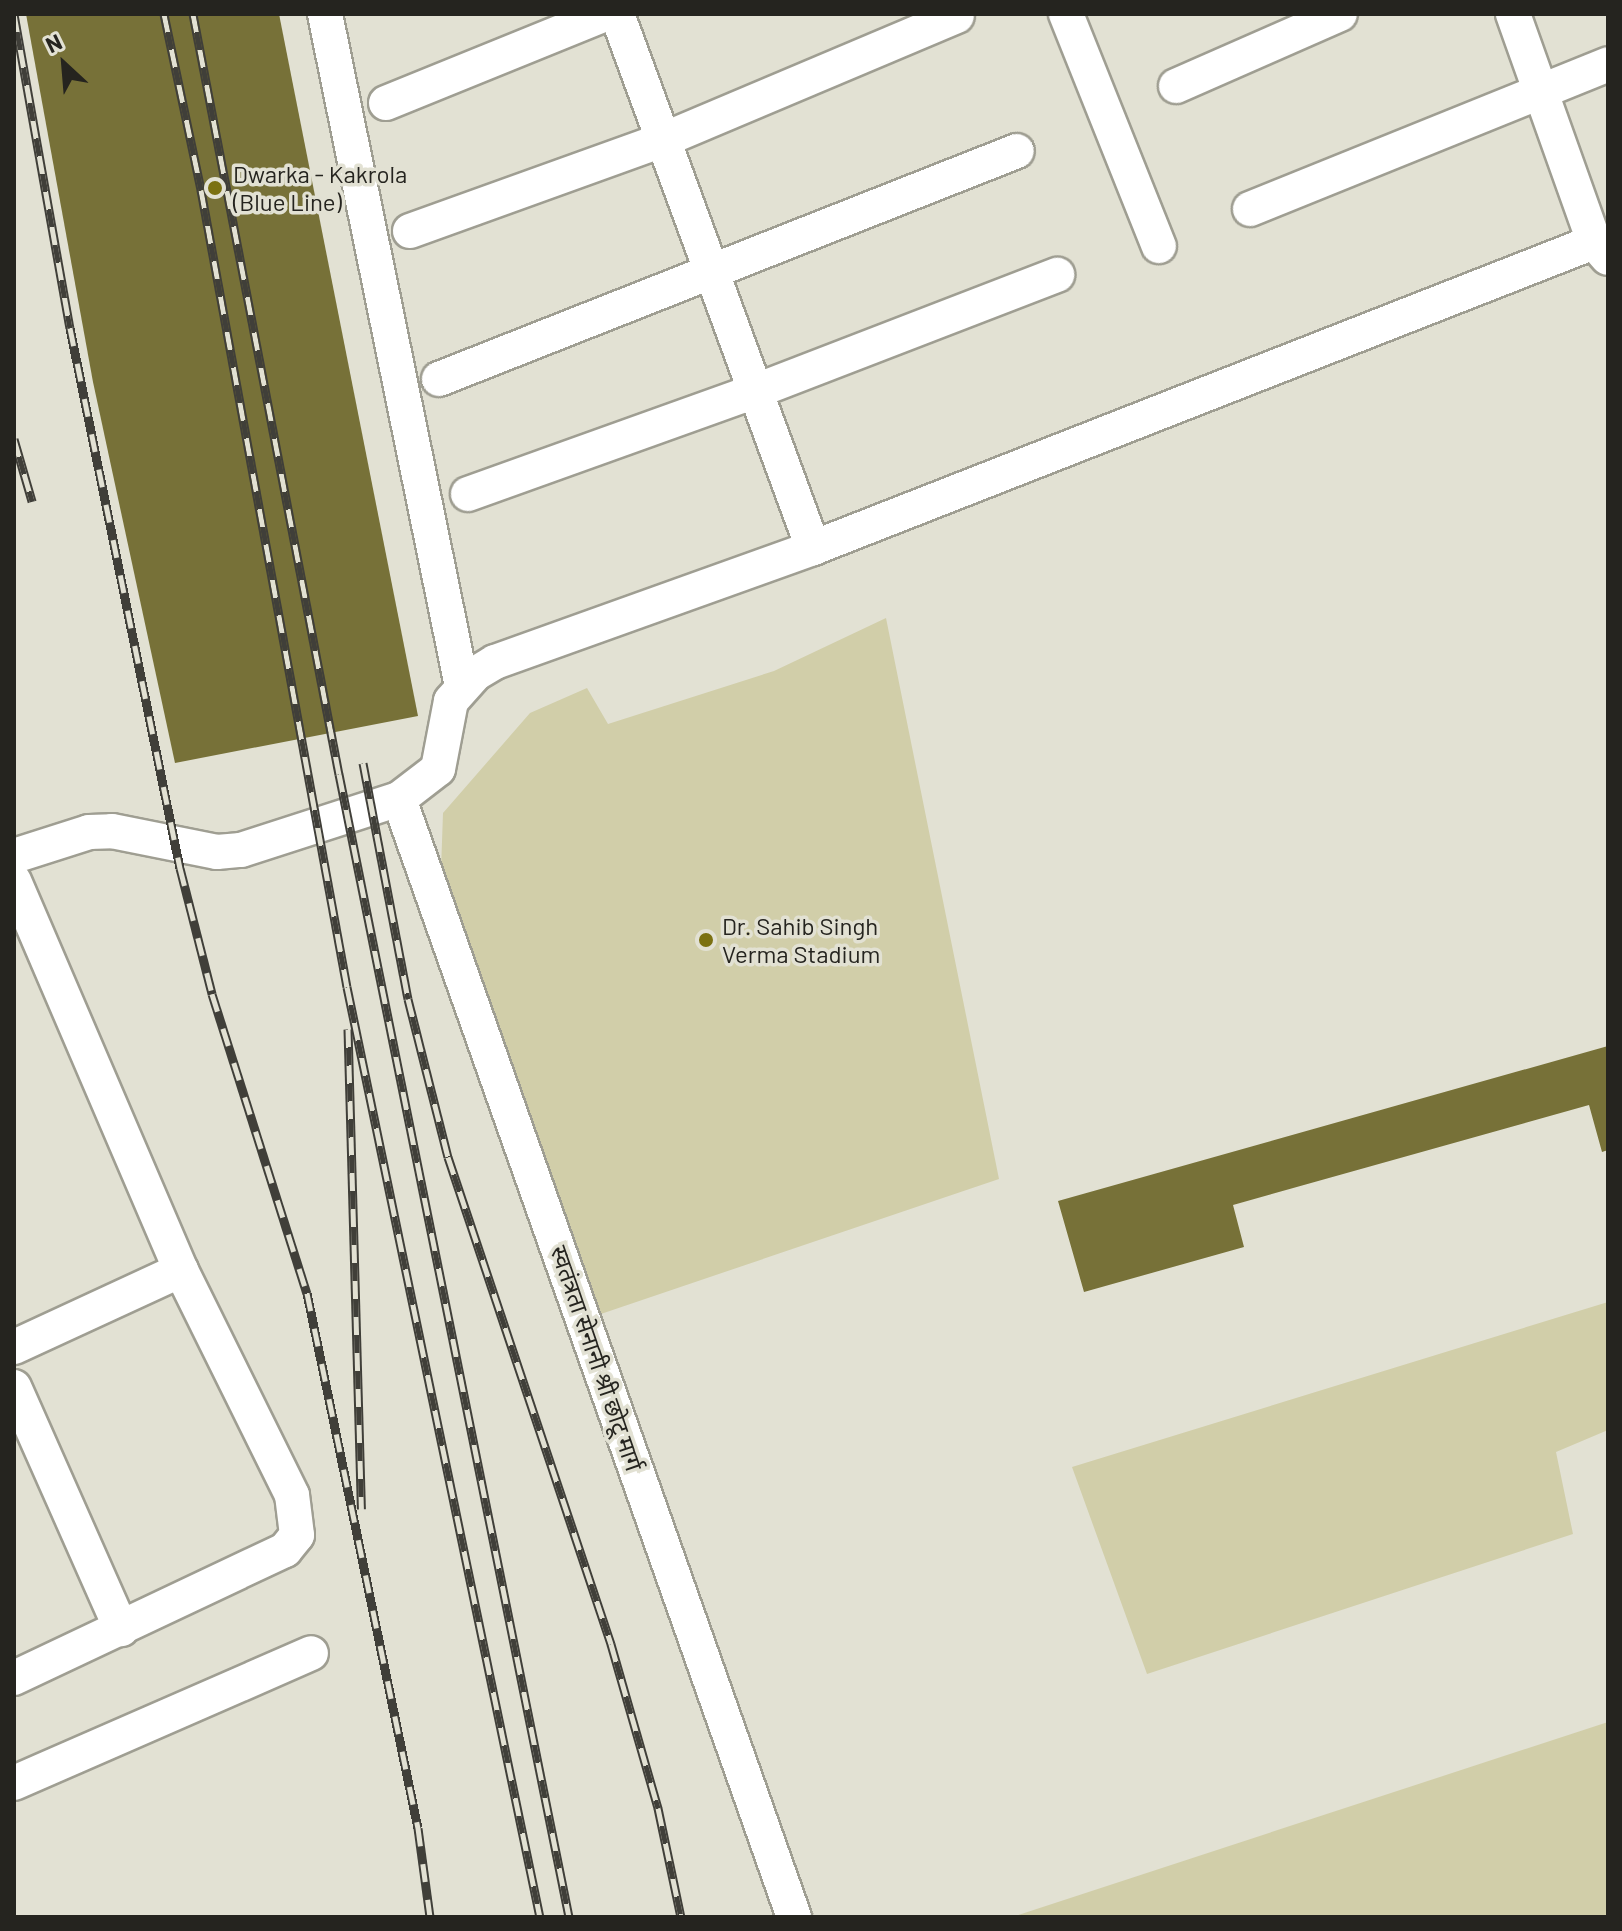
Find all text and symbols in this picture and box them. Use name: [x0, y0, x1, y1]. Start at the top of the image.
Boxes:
north arrow: [24, 24, 104, 104]
text: N: [41, 28, 66, 57]
place label: Dwarka - Kakrola (Blue Line): [233, 160, 407, 216]
marker: Dwarka - Kakrola (Blue Line): [204, 177, 226, 199]
place label: Dr. Sahib Singh Verma Stadium: [722, 912, 880, 968]
marker: Dr. Sahib Singh Verma Stadium: [697, 931, 715, 949]
street label: स्वतंत्रता सेनानी श्री छोटू मार्ग: [545, 1242, 649, 1474]

